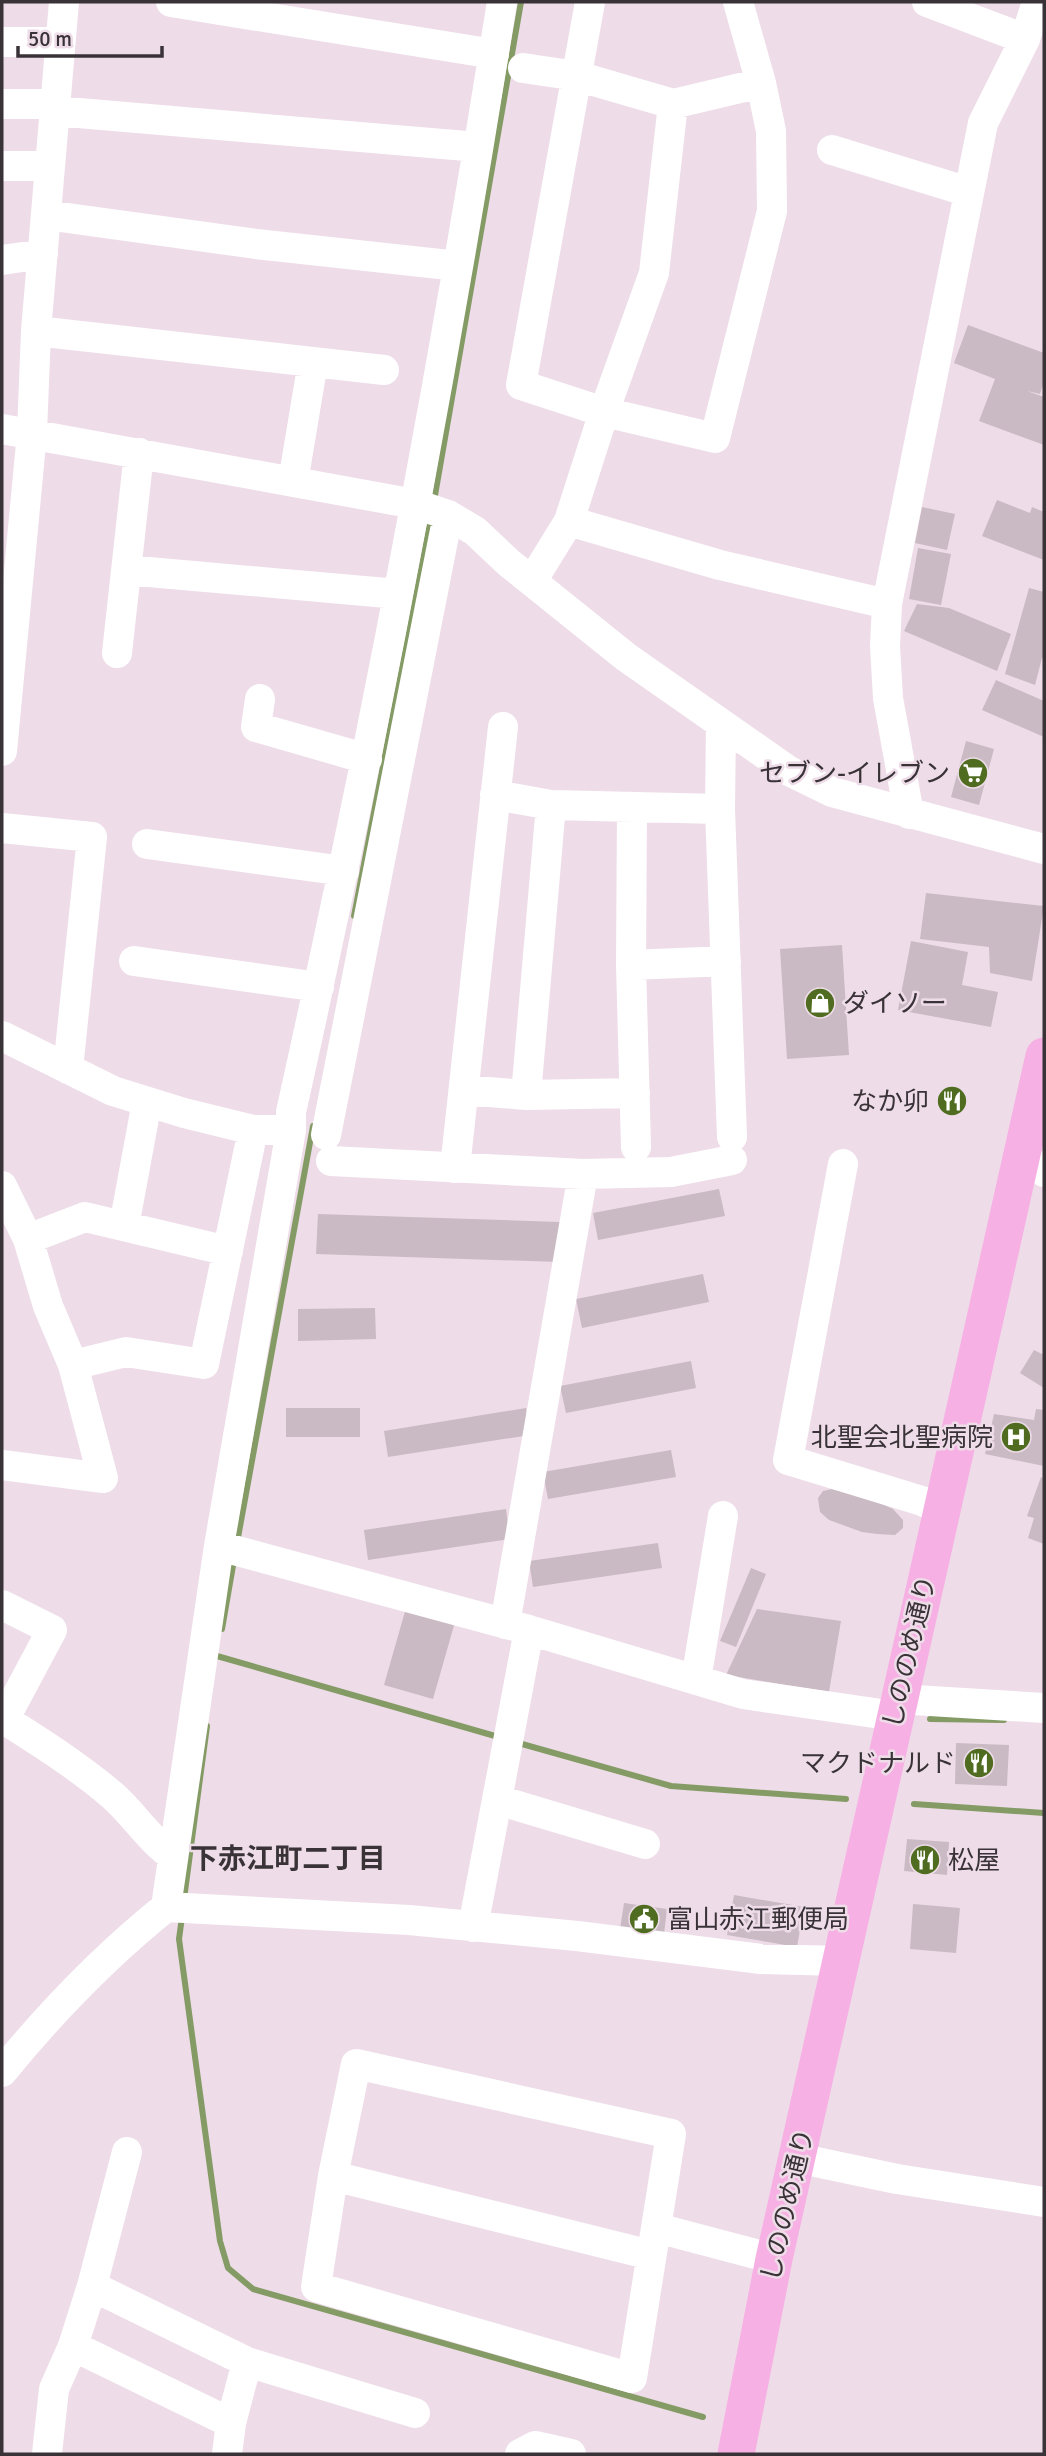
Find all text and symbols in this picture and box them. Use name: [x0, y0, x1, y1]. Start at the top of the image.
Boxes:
scale bar: [18, 14, 161, 58]
text: 50 m: [28, 26, 72, 52]
supermarket icon: セブン-イレブン: [956, 756, 990, 790]
place label: セブン-イレブン: [759, 758, 950, 790]
shop icon: ダイソー: [803, 986, 837, 1020]
place label: ダイソー: [843, 988, 947, 1020]
restaurant icon: なか卯: [935, 1084, 969, 1118]
place label: なか卯: [851, 1086, 929, 1118]
hospital icon: 北聖会北聖病院: [999, 1420, 1033, 1454]
place label: 北聖会北聖病院: [811, 1422, 993, 1454]
street label: しののめ通り: [877, 1573, 943, 1732]
restaurant icon: マクドナルド: [962, 1746, 996, 1780]
place label: マクドナルド: [800, 1748, 956, 1780]
district label: 下赤江町二丁目: [190, 1842, 386, 1876]
restaurant icon: 松屋: [908, 1843, 942, 1877]
place label: 松屋: [948, 1845, 1000, 1877]
public building icon: 富山赤江郵便局: [627, 1902, 661, 1936]
place label: 富山赤江郵便局: [667, 1904, 849, 1936]
street label: しののめ通り: [755, 2126, 821, 2285]

